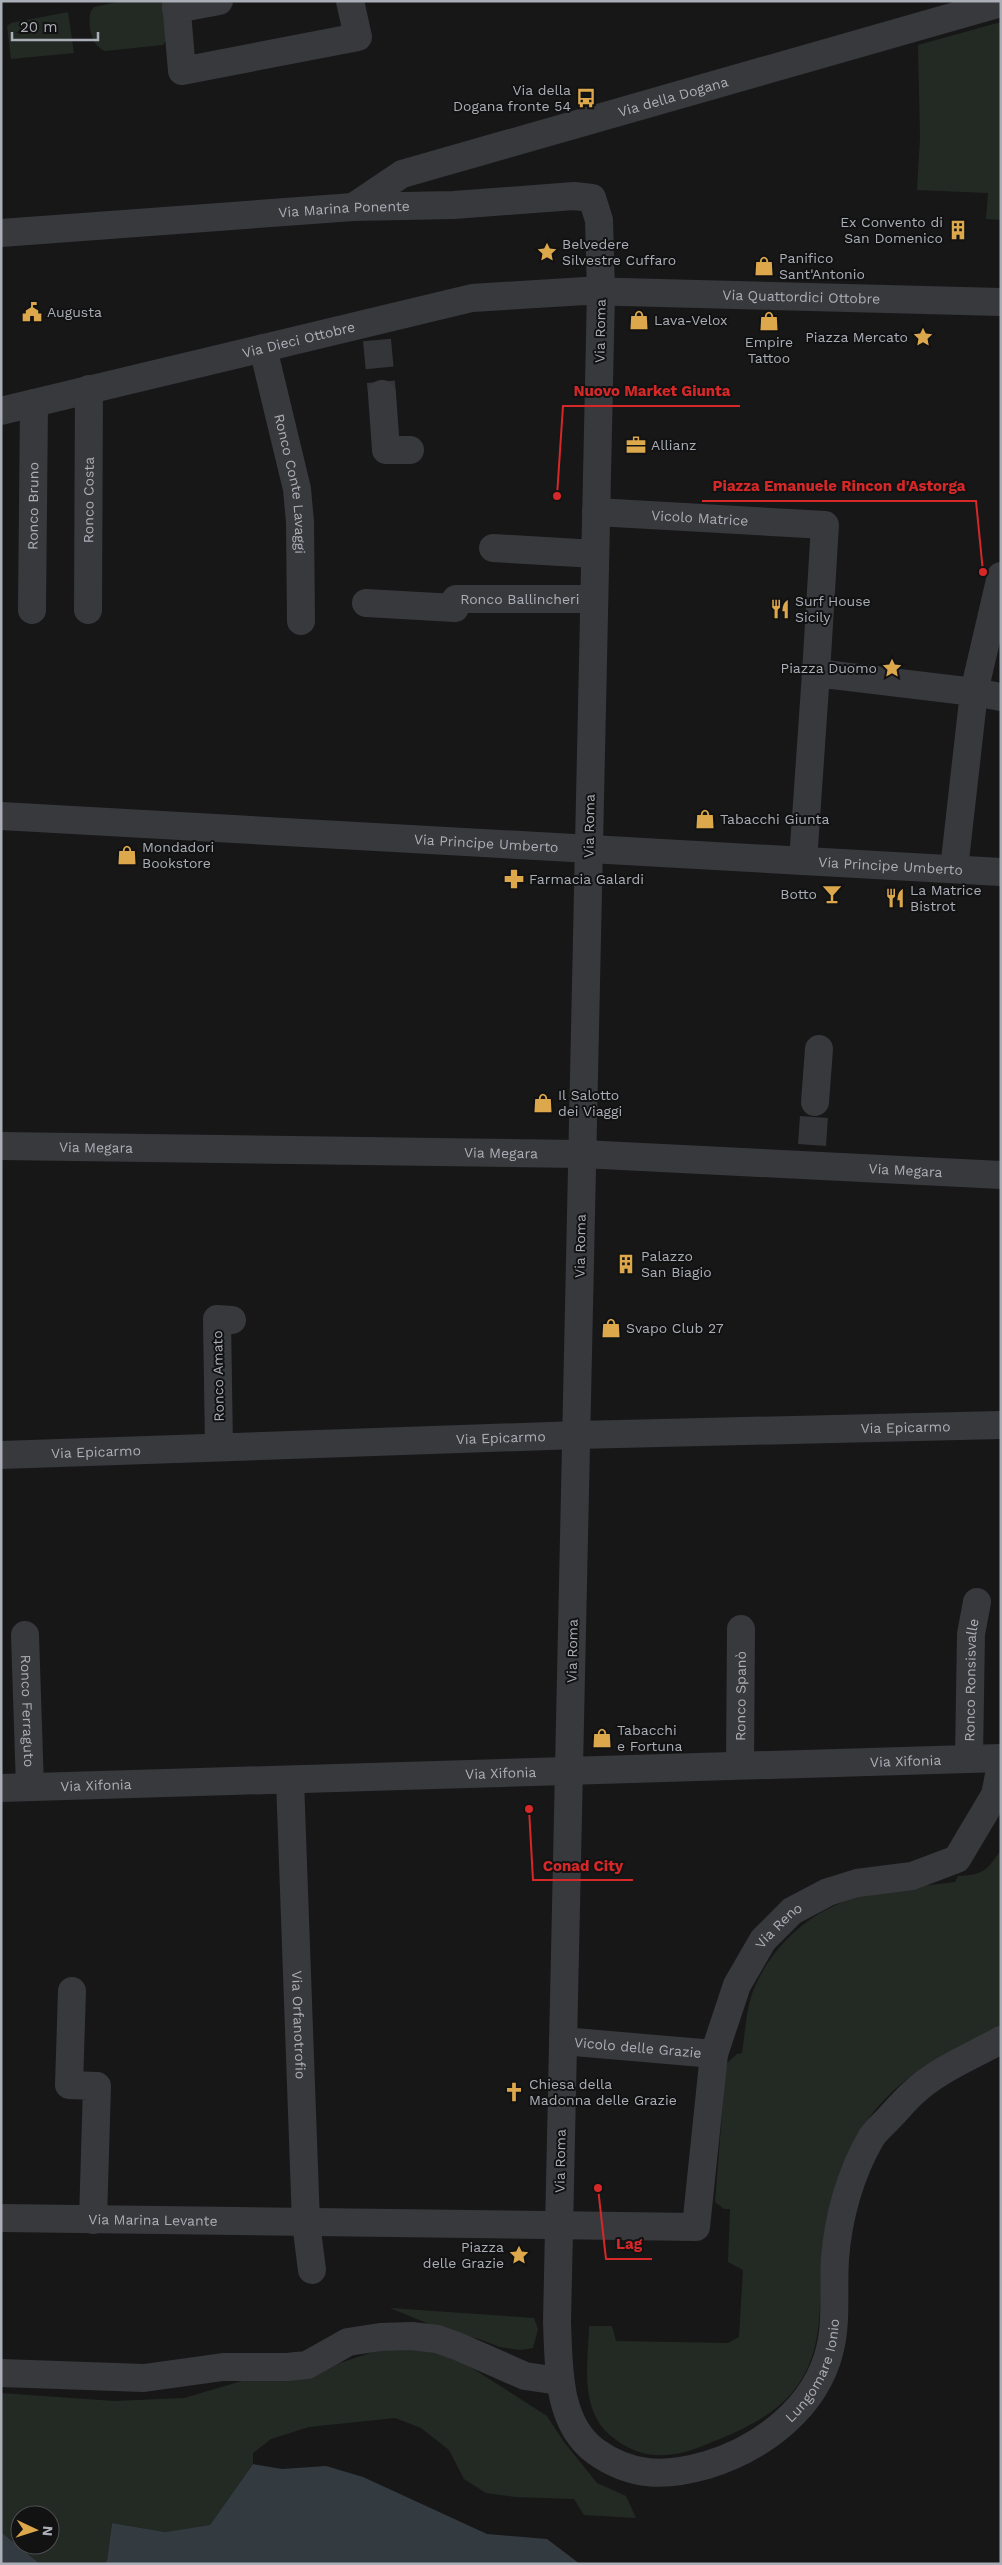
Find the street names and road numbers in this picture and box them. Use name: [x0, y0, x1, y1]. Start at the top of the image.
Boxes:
street label: Via della Dogana: [616, 73, 730, 120]
street label: Via Marina Ponente: [278, 198, 410, 220]
street label: Via Quattordici Ottobre: [722, 287, 880, 307]
street label: Via Roma: [591, 299, 609, 363]
street label: Via Dieci Ottobre: [241, 318, 357, 361]
street label: Ronco Conte Lavaggi: [271, 412, 308, 554]
street label: Ronco Costa: [80, 457, 97, 543]
street label: Ronco Bruno: [25, 462, 41, 550]
street label: Vicolo Matrice: [651, 507, 749, 529]
street label: Ronco Ballincheri: [460, 591, 579, 607]
street label: Via Roma: [580, 794, 598, 858]
street label: Via Principe Umberto: [414, 831, 559, 855]
street label: Via Principe Umberto: [818, 854, 963, 878]
street label: Via Megara: [59, 1139, 133, 1156]
street label: Via Megara: [464, 1144, 538, 1161]
street label: Via Megara: [868, 1160, 943, 1180]
street label: Via Roma: [571, 1214, 589, 1278]
street label: Ronco Amato: [209, 1330, 227, 1422]
street label: Via Epicarmo: [860, 1418, 951, 1436]
street label: Via Epicarmo: [455, 1428, 546, 1447]
street label: Via Epicarmo: [51, 1442, 141, 1461]
street label: Ronco Ronsisvalle: [961, 1617, 982, 1742]
street label: Via Roma: [563, 1619, 581, 1683]
street label: Ronco Spanò: [732, 1651, 749, 1741]
street label: Ronco Ferraguto: [18, 1654, 37, 1767]
street label: Via Xifonia: [870, 1752, 942, 1770]
street label: Via Xifonia: [465, 1764, 537, 1782]
street label: Via Xifonia: [60, 1776, 132, 1794]
street label: Via Reno: [752, 1899, 805, 1951]
street label: Via Orfanotrofio: [289, 1970, 309, 2079]
street label: Vicolo delle Grazie: [573, 2034, 702, 2061]
street label: Via Roma: [551, 2129, 569, 2193]
street label: Via Marina Levante: [88, 2211, 218, 2229]
street label: Lungomare Ionio: [782, 2318, 842, 2425]

